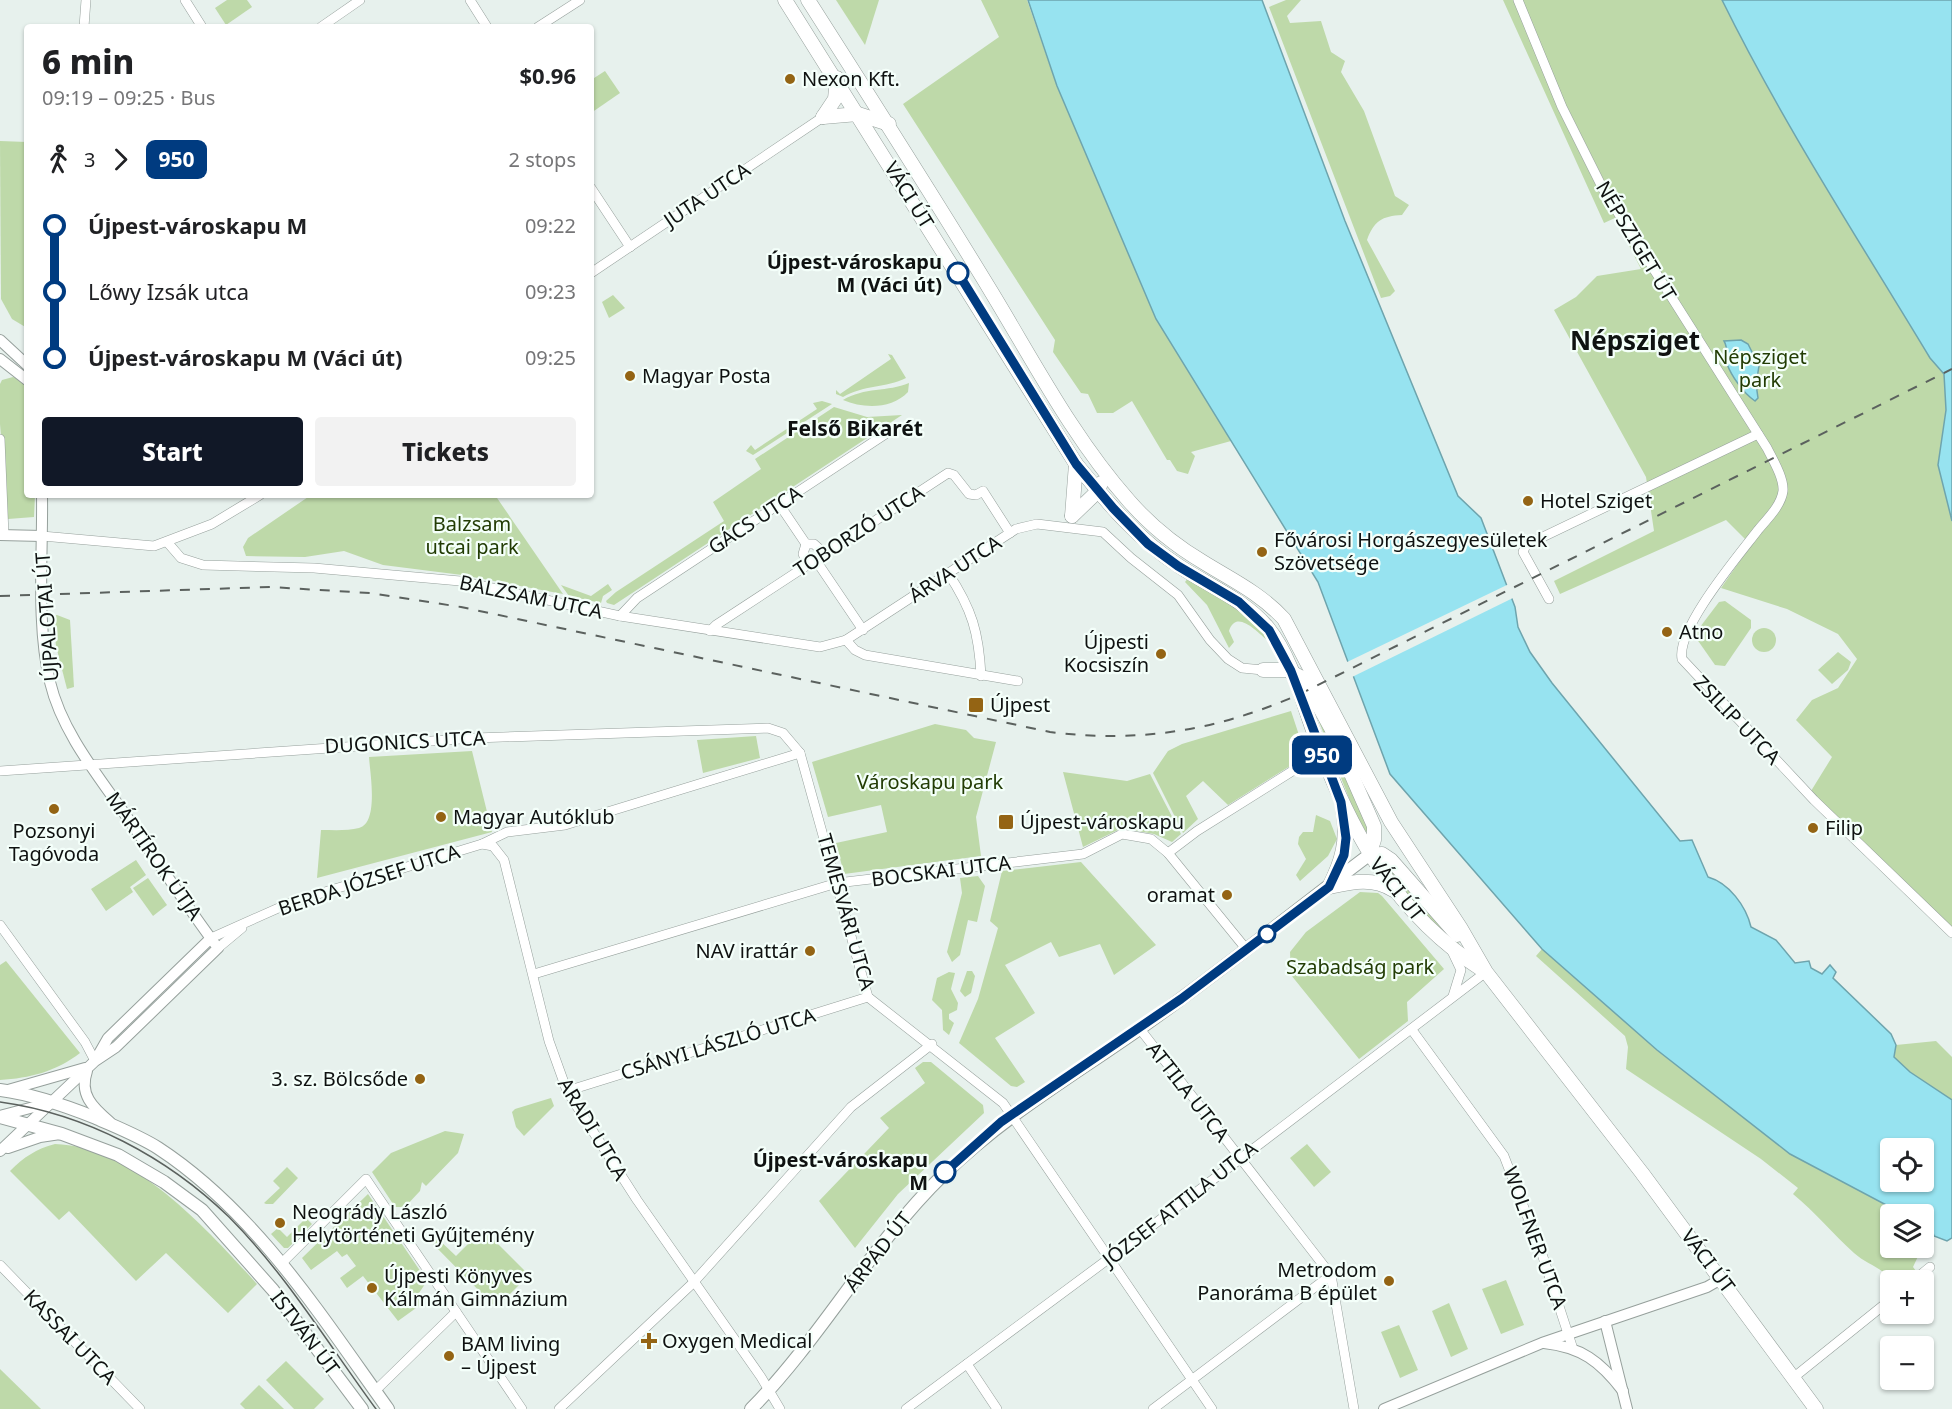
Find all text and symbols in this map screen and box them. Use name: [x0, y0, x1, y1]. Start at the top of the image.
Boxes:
text: 6 min: [42, 39, 134, 84]
text: $0.96: [519, 60, 576, 90]
place label: Nexon Kft.: [802, 65, 900, 92]
marker: Nexon Kft.: [783, 72, 797, 86]
text: 09:19 – 09:25 · Bus: [42, 84, 215, 111]
icon: walk: [42, 143, 75, 176]
icon: forward: [104, 143, 137, 176]
text: 950: [158, 145, 195, 173]
text: 3: [84, 146, 95, 173]
text: 2 stops: [509, 146, 576, 173]
street label: JUTA UTCA: [657, 156, 755, 234]
street label: VÁCI ÚT: [878, 156, 940, 233]
street label: NÉPSZIGET ÚT: [1590, 176, 1683, 306]
text: Újpest-városkapu M: [88, 210, 307, 240]
text: 09:22: [525, 212, 576, 239]
place label: Újpest-városkapu M (Váci út): [767, 248, 942, 298]
marker: Újpest-városkapu M (Váci út): [947, 262, 969, 284]
text: Lőwy Izsák utca: [88, 276, 249, 306]
text: 09:23: [525, 278, 576, 305]
district label: Népsziget: [1570, 322, 1700, 358]
text: Újpest-városkapu M (Váci út): [88, 342, 402, 372]
park label: Népsziget park: [1713, 343, 1807, 393]
text: 09:25: [525, 344, 576, 371]
place label: Magyar Posta: [642, 362, 771, 389]
marker: Magyar Posta: [623, 369, 637, 383]
district label: Felső Bikarét: [787, 414, 923, 442]
button: Start: [42, 417, 303, 486]
button: Tickets: [315, 417, 576, 486]
street label: TOBORZÓ UTCA: [788, 478, 929, 583]
street label: GÁCS UTCA: [703, 479, 807, 560]
place label: Hotel Sziget: [1540, 487, 1652, 514]
marker: Hotel Sziget: [1521, 494, 1535, 508]
park label: Balzsam utcai park: [425, 510, 519, 560]
place label: Fővárosi Horgászegyesületek Szövetsége: [1274, 526, 1548, 576]
street label: ÁRVA UTCA: [903, 529, 1006, 609]
marker: Fővárosi Horgászegyesületek Szövetsége: [1255, 545, 1269, 559]
street label: ÚJPALOTAI ÚT: [29, 552, 64, 682]
street label: BALZSAM UTCA: [457, 568, 605, 625]
place label: Atno: [1679, 618, 1723, 645]
marker: Atno: [1660, 625, 1674, 639]
place label: Újpesti Kocsiszín: [1064, 628, 1149, 678]
marker: Újpesti Kocsiszín: [1154, 647, 1168, 661]
street label: ZSILIP UTCA: [1688, 669, 1787, 770]
place label: Újpest: [990, 691, 1050, 718]
marker: Újpest: [967, 696, 985, 714]
street label: DUGONICS UTCA: [324, 724, 486, 759]
line badge: 950: [1288, 736, 1356, 774]
text: 950: [1304, 741, 1340, 769]
park label: Városkapu park: [857, 768, 1004, 795]
street label: MÁRTÍROK ÚTJA: [100, 786, 209, 925]
marker: Pozsonyi Tagóvoda: [47, 802, 61, 816]
place label: Magyar Autóklub: [453, 803, 615, 830]
place label: Újpest-városkapu: [1020, 808, 1184, 835]
marker: Magyar Autóklub: [434, 810, 448, 824]
marker: Újpest-városkapu: [997, 813, 1015, 831]
place label: Filip: [1825, 814, 1863, 841]
place label: Pozsonyi Tagóvoda: [9, 817, 99, 867]
marker: Filip: [1806, 821, 1820, 835]
street label: TEMESVÁRI UTCA: [811, 830, 882, 993]
street label: BERDA JÓZSEF UTCA: [275, 837, 463, 922]
street label: BOCSKAI UTCA: [870, 849, 1012, 892]
street label: VÁCI ÚT: [1364, 851, 1431, 926]
place label: oramat: [1147, 881, 1215, 908]
marker: oramat: [1220, 888, 1234, 902]
unlabelled marker: [1258, 925, 1276, 943]
place label: NAV irattár: [695, 937, 798, 964]
marker: NAV irattár: [803, 944, 817, 958]
park label: Szabadság park: [1286, 953, 1434, 980]
street label: CSÁNYI LÁSZLÓ UTCA: [617, 1001, 819, 1086]
street label: ATTILA UTCA: [1141, 1036, 1236, 1147]
place label: 3. sz. Bölcsőde: [271, 1065, 408, 1092]
marker: 3. sz. Bölcsőde: [413, 1072, 427, 1086]
street label: ARADI UTCA: [552, 1072, 635, 1185]
street label: JÓZSEF ATTILA UTCA: [1095, 1134, 1263, 1274]
map controls: [1880, 1138, 1934, 1390]
button: locate: [1880, 1138, 1934, 1192]
place label: Újpest-városkapu M: [753, 1146, 928, 1196]
marker: Újpest-városkapu M: [934, 1161, 956, 1183]
street label: WOLFNER UTCA: [1497, 1163, 1574, 1313]
place label: Neogrády László Helytörténeti Gyűjtemény: [292, 1198, 535, 1248]
button: layers: [1880, 1204, 1934, 1258]
street label: ÁRPÁD ÚT: [838, 1206, 917, 1297]
marker: Neogrády László Helytörténeti Gyűjtemény: [273, 1216, 287, 1230]
street label: VÁCI ÚT: [1675, 1223, 1741, 1298]
place label: Metrodom Panoráma B épület: [1197, 1256, 1377, 1306]
place label: Újpesti Könyves Kálmán Gimnázium: [384, 1262, 568, 1312]
button: +: [1880, 1270, 1934, 1324]
marker: Metrodom Panoráma B épület: [1382, 1274, 1396, 1288]
marker: Újpesti Könyves Kálmán Gimnázium: [365, 1281, 379, 1295]
street label: KASSAI UTCA: [18, 1283, 123, 1390]
street label: ISTVÁN ÚT: [265, 1285, 346, 1380]
place label: Oxygen Medical: [662, 1327, 812, 1354]
place label: BAM living – Újpest: [461, 1330, 560, 1380]
marker: Oxygen Medical: [640, 1332, 658, 1350]
button: −: [1880, 1336, 1934, 1390]
marker: BAM living – Újpest: [442, 1349, 456, 1363]

